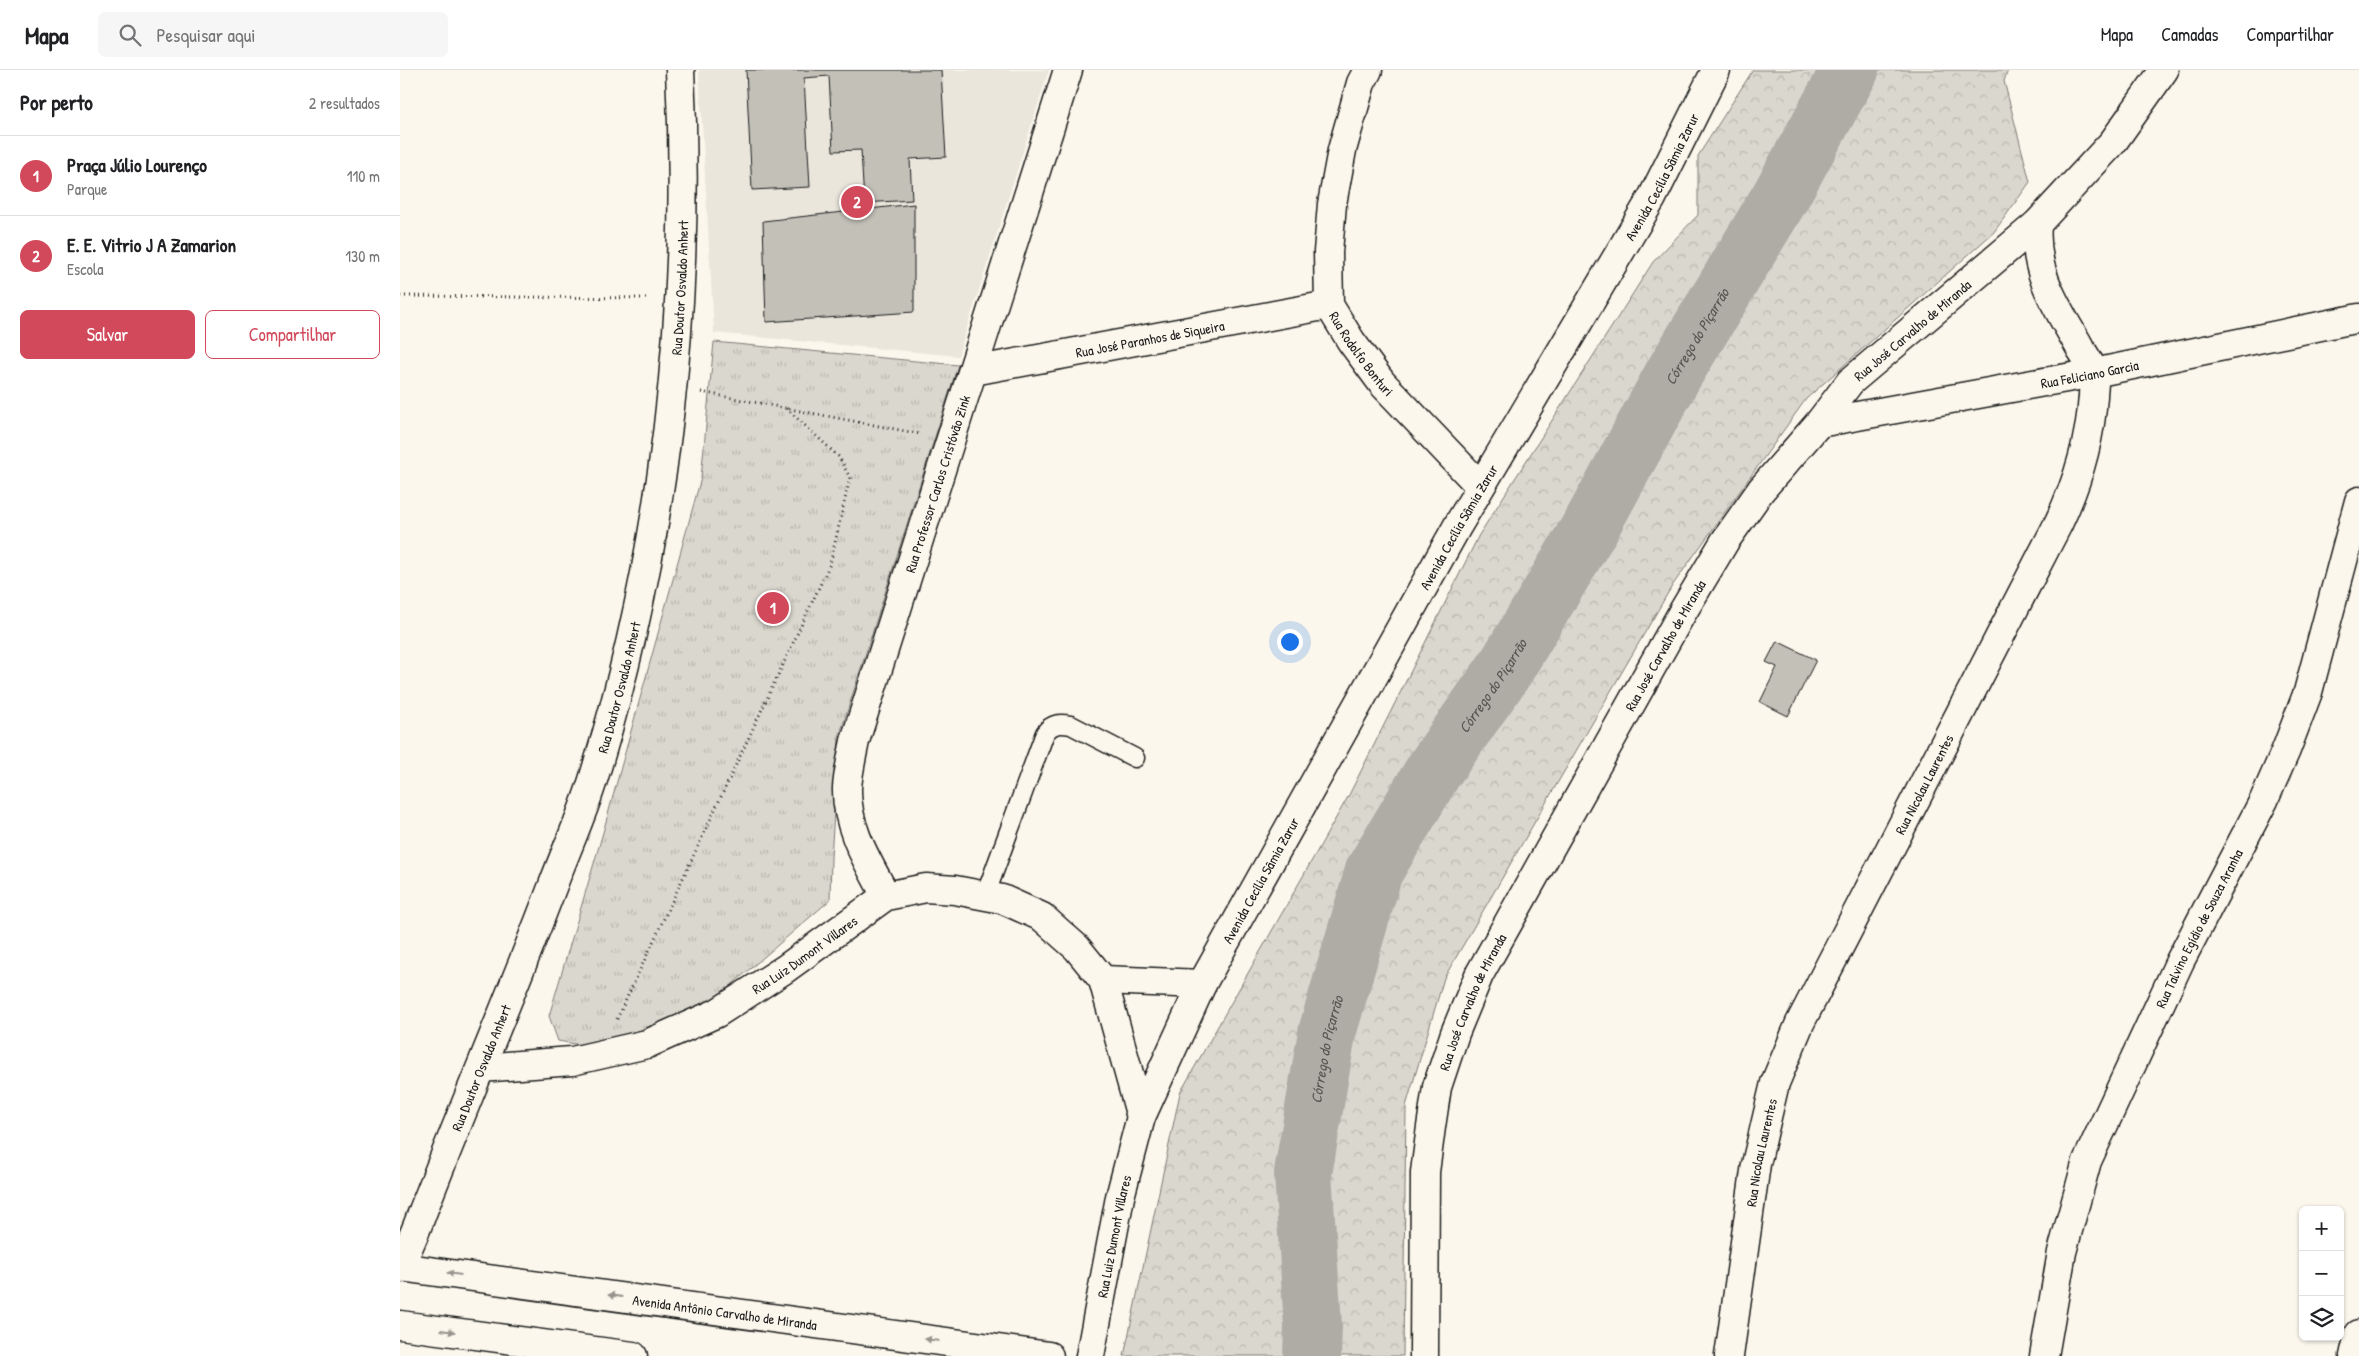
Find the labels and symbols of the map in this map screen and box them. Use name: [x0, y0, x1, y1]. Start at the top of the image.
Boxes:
street label: Avenida Cecília Sâmia Zarur: [1620, 109, 1703, 244]
pin: 2: [841, 183, 873, 221]
street label: Rua Doutor Osvaldo Anhert: [666, 220, 692, 356]
street label: Rua José Carvalho de Miranda: [1849, 274, 1975, 385]
water label: Córrego do Piçarrão: [1659, 283, 1734, 388]
street label: Rua Rodolfo Bonturi: [1325, 307, 1398, 400]
street label: Rua José Paranhos de Siqueira: [1074, 315, 1226, 361]
street label: Rua Feliciano Garcia: [2039, 354, 2141, 392]
street label: Rua Professor Carlos Cristóvão Zink: [900, 392, 974, 575]
street label: Avenida Cecília Sâmia Zarur: [1415, 460, 1502, 593]
street label: Rua José Carvalho de Miranda: [1620, 576, 1710, 714]
pin: 1: [757, 589, 789, 627]
street label: Rua Doutor Osvaldo Anhert: [592, 620, 644, 755]
your location: [1277, 629, 1303, 655]
water label: Córrego do Piçarrão: [1453, 634, 1532, 737]
street label: Rua Nicolau Laurentes: [1890, 731, 1957, 837]
street label: Avenida Cecília Sâmia Zarur: [1217, 813, 1303, 946]
street label: Rua Talvino Egídio de Souza Aranha: [2150, 845, 2247, 1011]
street label: Rua Luiz Dumont Villares: [748, 911, 861, 998]
street label: Rua José Carvalho de Miranda: [1434, 929, 1510, 1073]
water label: Córrego do Piçarrão: [1305, 992, 1348, 1105]
street label: Rua Doutor Osvaldo Anhert: [446, 1001, 515, 1134]
street label: Rua Nicolau Laurentes: [1741, 1097, 1781, 1208]
street label: Rua Luiz Dumont Villares: [1092, 1173, 1135, 1299]
one-way arrow: [445, 1270, 461, 1278]
street label: Avenida Antônio Carvalho de Miranda: [632, 1290, 819, 1334]
one-way arrow: [606, 1292, 622, 1300]
one-way arrow: [441, 1327, 457, 1335]
one-way arrow: [923, 1336, 939, 1344]

